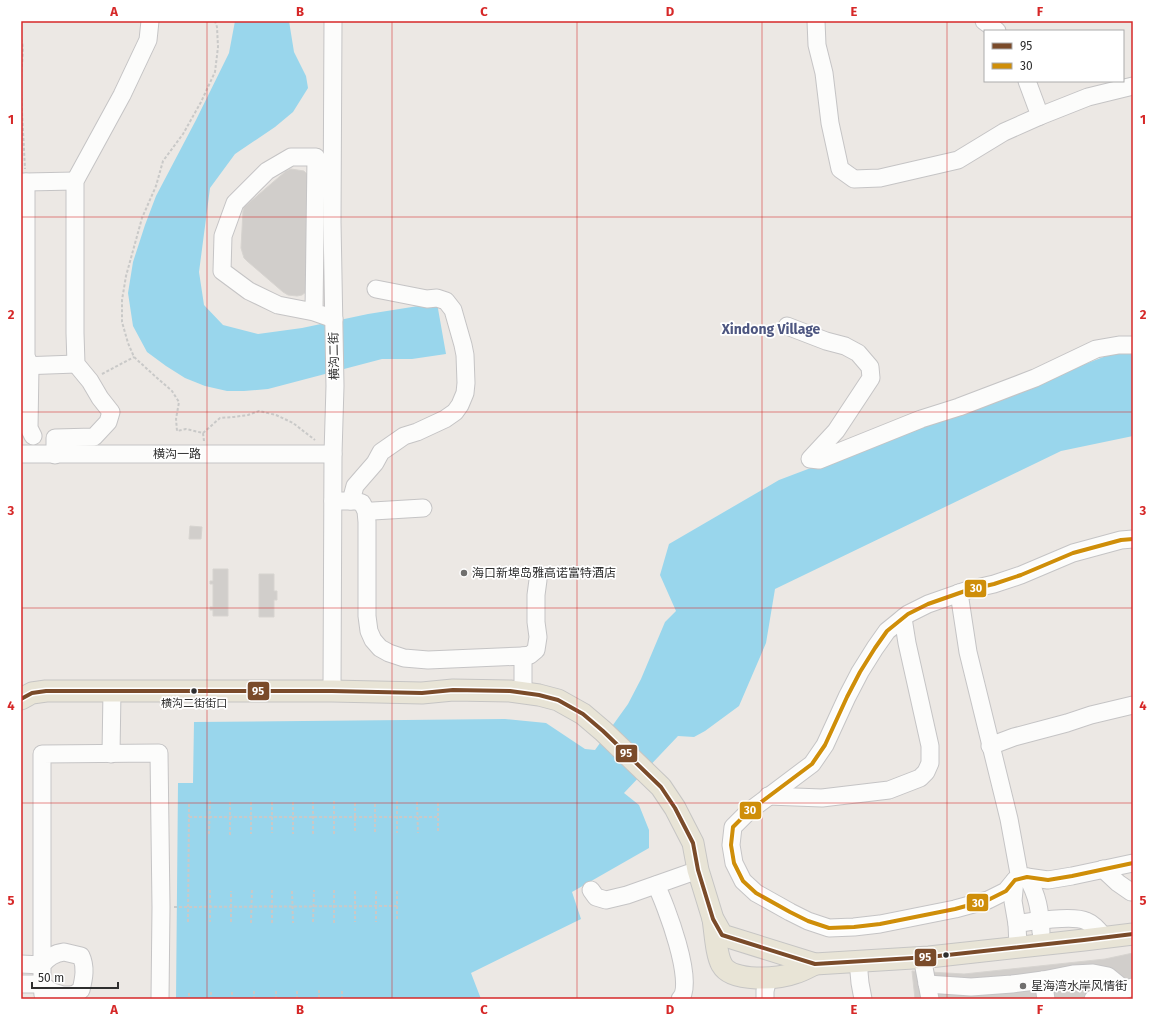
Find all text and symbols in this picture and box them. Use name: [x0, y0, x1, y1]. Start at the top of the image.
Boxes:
text: A: [109, 4, 118, 19]
text: B: [296, 4, 304, 19]
text: C: [480, 4, 488, 19]
text: D: [666, 4, 675, 19]
text: E: [851, 4, 858, 19]
text: F: [1037, 4, 1044, 19]
legend: [984, 30, 1124, 82]
text: 95: [1020, 39, 1032, 53]
text: 30: [1020, 59, 1033, 73]
text: 1: [8, 112, 14, 127]
text: 1: [1140, 112, 1146, 127]
text: 2: [8, 307, 15, 322]
text: 2: [1140, 307, 1147, 322]
district label: Xindong Village: [721, 321, 821, 338]
street label: 横沟二街: [327, 332, 341, 380]
street label: 横沟一路: [153, 447, 201, 461]
text: 3: [7, 503, 15, 518]
text: 3: [1139, 503, 1147, 518]
place label: 海口新埠岛雅高诺富特酒店: [472, 566, 616, 580]
marker: 海口新埠岛雅高诺富特酒店: [459, 568, 469, 578]
line badge: 30: [964, 579, 987, 598]
text: 30: [969, 582, 983, 595]
line badge: 95: [247, 681, 270, 701]
text: 95: [252, 685, 264, 698]
marker: 横沟二街街口: [189, 686, 199, 696]
place label: 横沟二街街口: [161, 697, 227, 710]
text: 4: [7, 698, 15, 713]
text: 4: [1139, 698, 1147, 713]
line badge: 95: [615, 744, 638, 763]
text: 95: [620, 747, 632, 760]
line badge: 30: [739, 801, 762, 820]
text: 30: [743, 804, 757, 817]
text: 5: [8, 893, 15, 908]
line badge: 30: [966, 893, 989, 912]
text: 5: [1140, 893, 1147, 908]
text: 30: [971, 897, 985, 910]
line badge: 95: [914, 948, 937, 967]
unlabelled marker: [941, 950, 951, 960]
text: 95: [919, 951, 931, 964]
scale bar: [32, 964, 118, 990]
text: 50 m: [38, 971, 64, 985]
place label: 星海湾水岸风情街: [1031, 979, 1127, 993]
marker: 星海湾水岸风情街: [1018, 981, 1028, 991]
text: A: [109, 1002, 118, 1017]
text: B: [296, 1002, 304, 1017]
text: C: [480, 1002, 488, 1017]
text: D: [666, 1002, 675, 1017]
text: E: [851, 1002, 858, 1017]
text: F: [1037, 1002, 1044, 1017]

